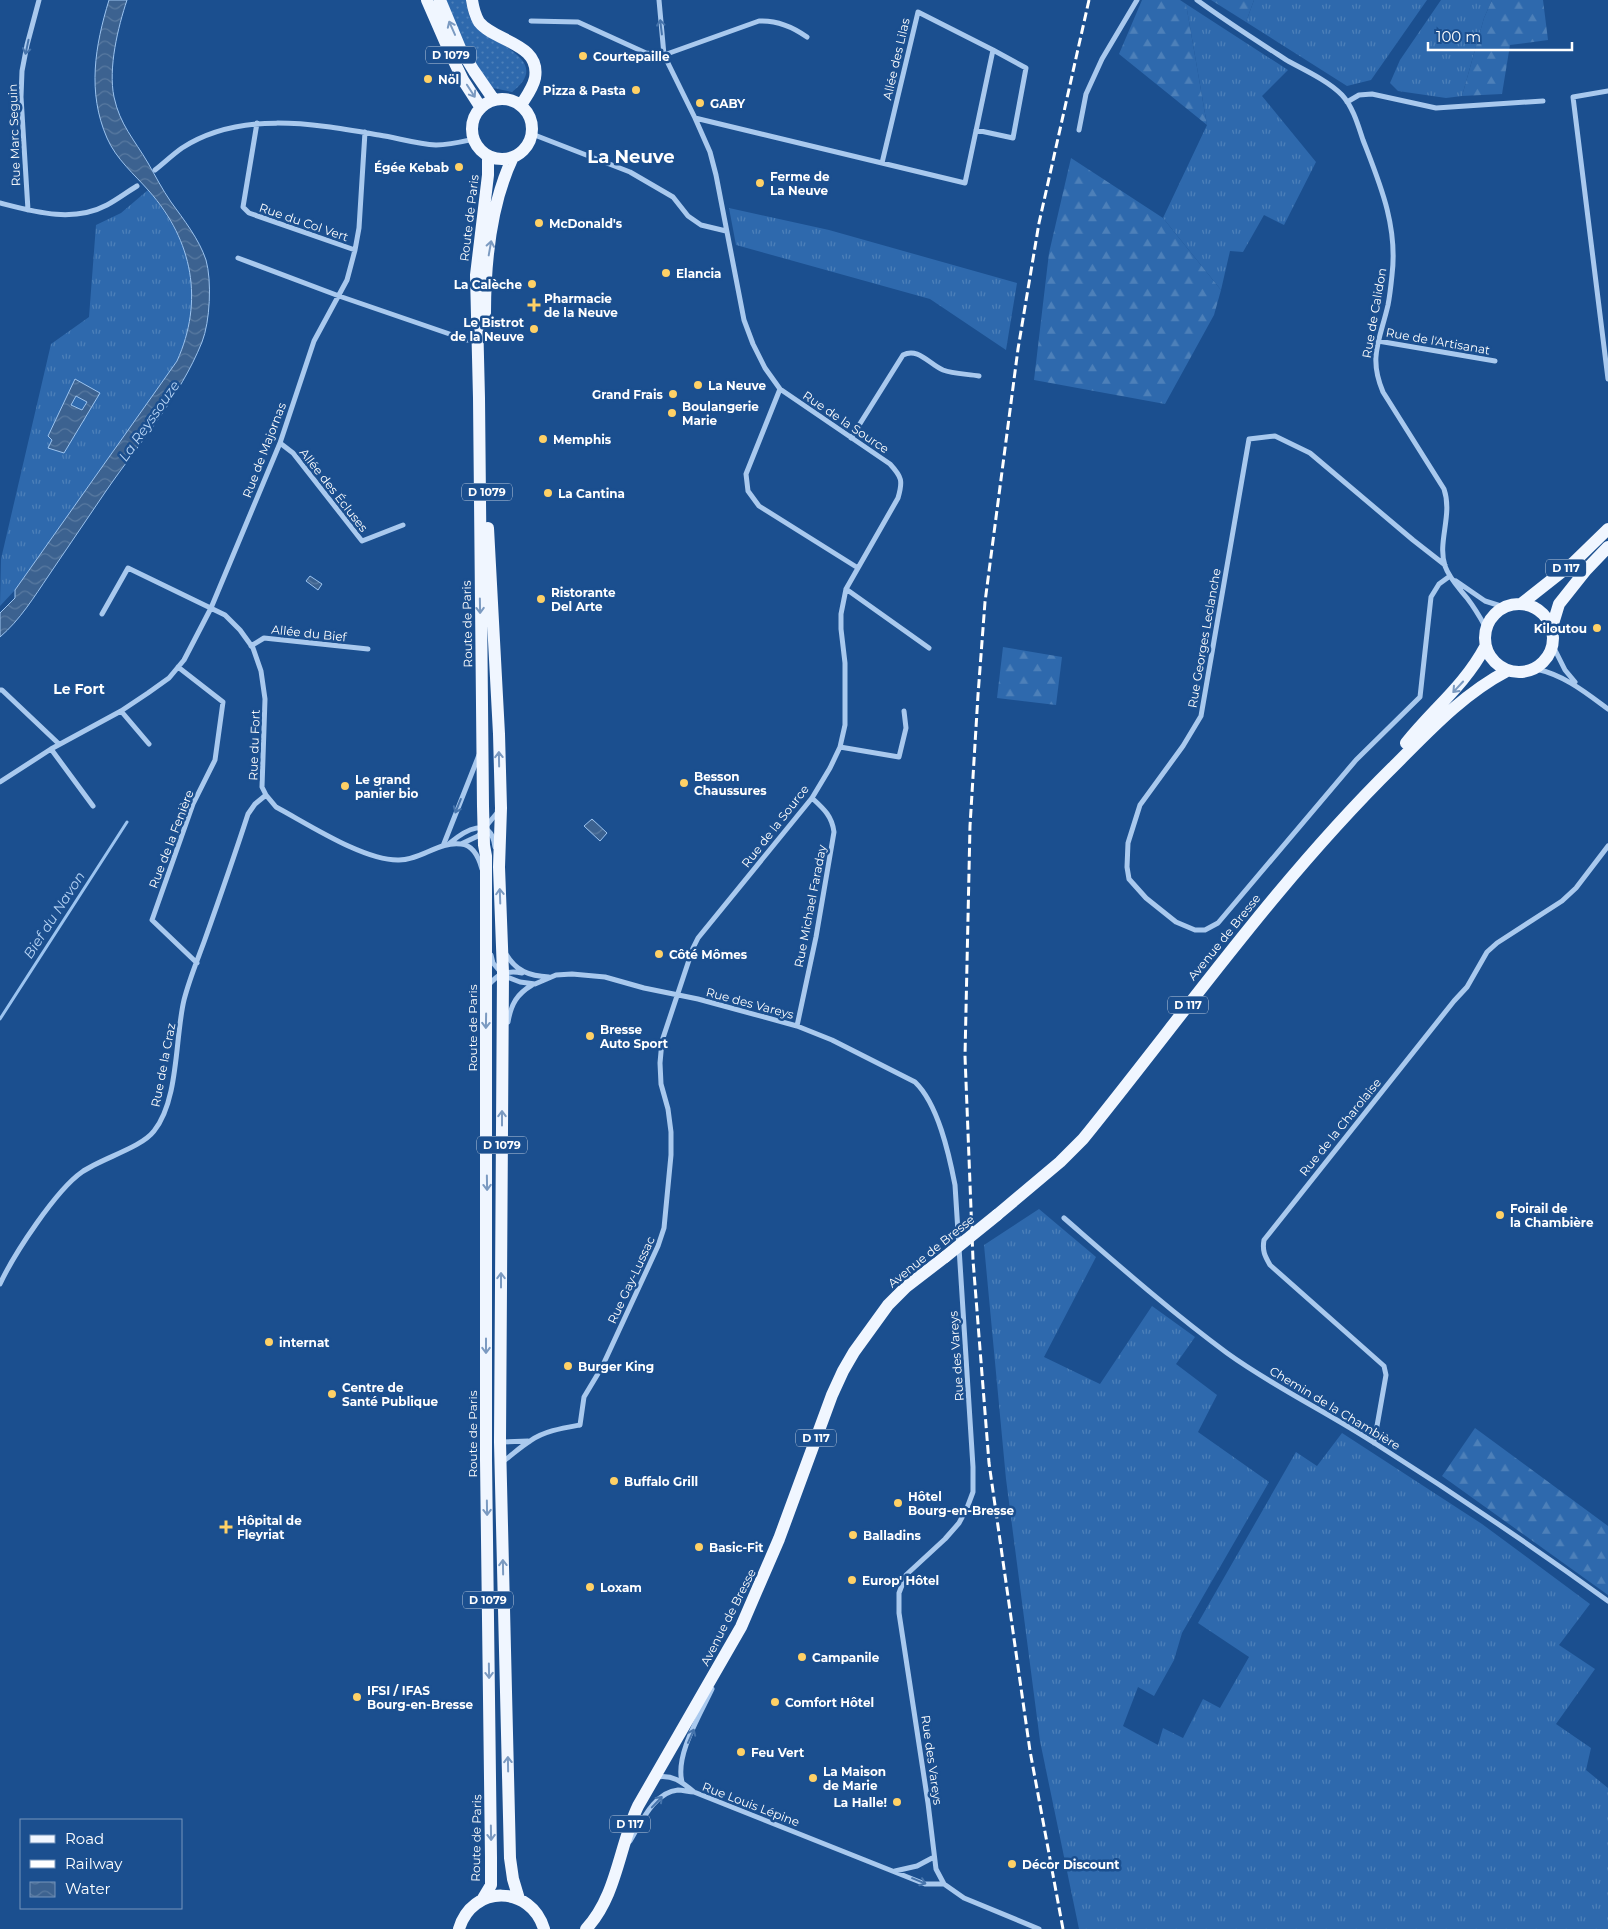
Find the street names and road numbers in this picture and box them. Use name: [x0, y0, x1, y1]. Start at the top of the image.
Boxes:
street label: Allée des Lilas: [879, 16, 913, 101]
road number: D 1079: [426, 46, 476, 64]
street label: Rue Marc Seguin: [5, 84, 23, 186]
street label: Route de Paris: [456, 174, 482, 262]
street label: Rue du Col Vert: [257, 200, 351, 244]
street label: Rue de Calidon: [1359, 267, 1389, 359]
street label: Rue de l'Artisanat: [1385, 324, 1491, 358]
street label: Rue de la Source: [800, 388, 892, 456]
street label: Rue de Majornas: [239, 400, 289, 500]
street label: Allée des Écluses: [297, 445, 371, 535]
road number: D 1079: [462, 484, 512, 501]
road number: D 117: [1546, 560, 1586, 576]
street label: Rue Georges Leclanche: [1184, 567, 1224, 709]
street label: Route de Paris: [459, 580, 475, 668]
street label: Allée du Bief: [271, 622, 348, 645]
street label: Rue du Fort: [245, 709, 263, 781]
street label: Rue de la Source: [738, 782, 812, 870]
street label: Rue de la Fenière: [145, 788, 197, 890]
street label: Rue Michael Faraday: [791, 843, 829, 969]
street label: Avenue de Bresse: [1185, 891, 1263, 983]
street label: Route de Paris: [465, 984, 480, 1072]
street label: Rue des Vareys: [704, 984, 796, 1022]
road number: D 117: [1168, 996, 1208, 1014]
street label: Rue de la Craz: [148, 1022, 178, 1108]
street label: Rue de la Charolaise: [1296, 1075, 1384, 1179]
road number: D 1079: [477, 1136, 527, 1154]
street label: Avenue de Bresse: [885, 1212, 977, 1290]
street label: Rue Gay-Lussac: [604, 1234, 658, 1326]
street label: Rue des Vareys: [945, 1310, 967, 1402]
street label: Chemin de la Chambière: [1267, 1363, 1403, 1453]
street label: Route de Paris: [465, 1390, 480, 1478]
road number: D 117: [796, 1430, 836, 1446]
street label: Avenue de Bresse: [697, 1566, 759, 1668]
road number: D 1079: [463, 1592, 513, 1608]
street label: Rue des Vareys: [918, 1714, 946, 1806]
street label: Rue Louis Lépine: [700, 1779, 802, 1829]
street label: Route de Paris: [468, 1794, 484, 1882]
road number: D 117: [610, 1816, 650, 1832]

